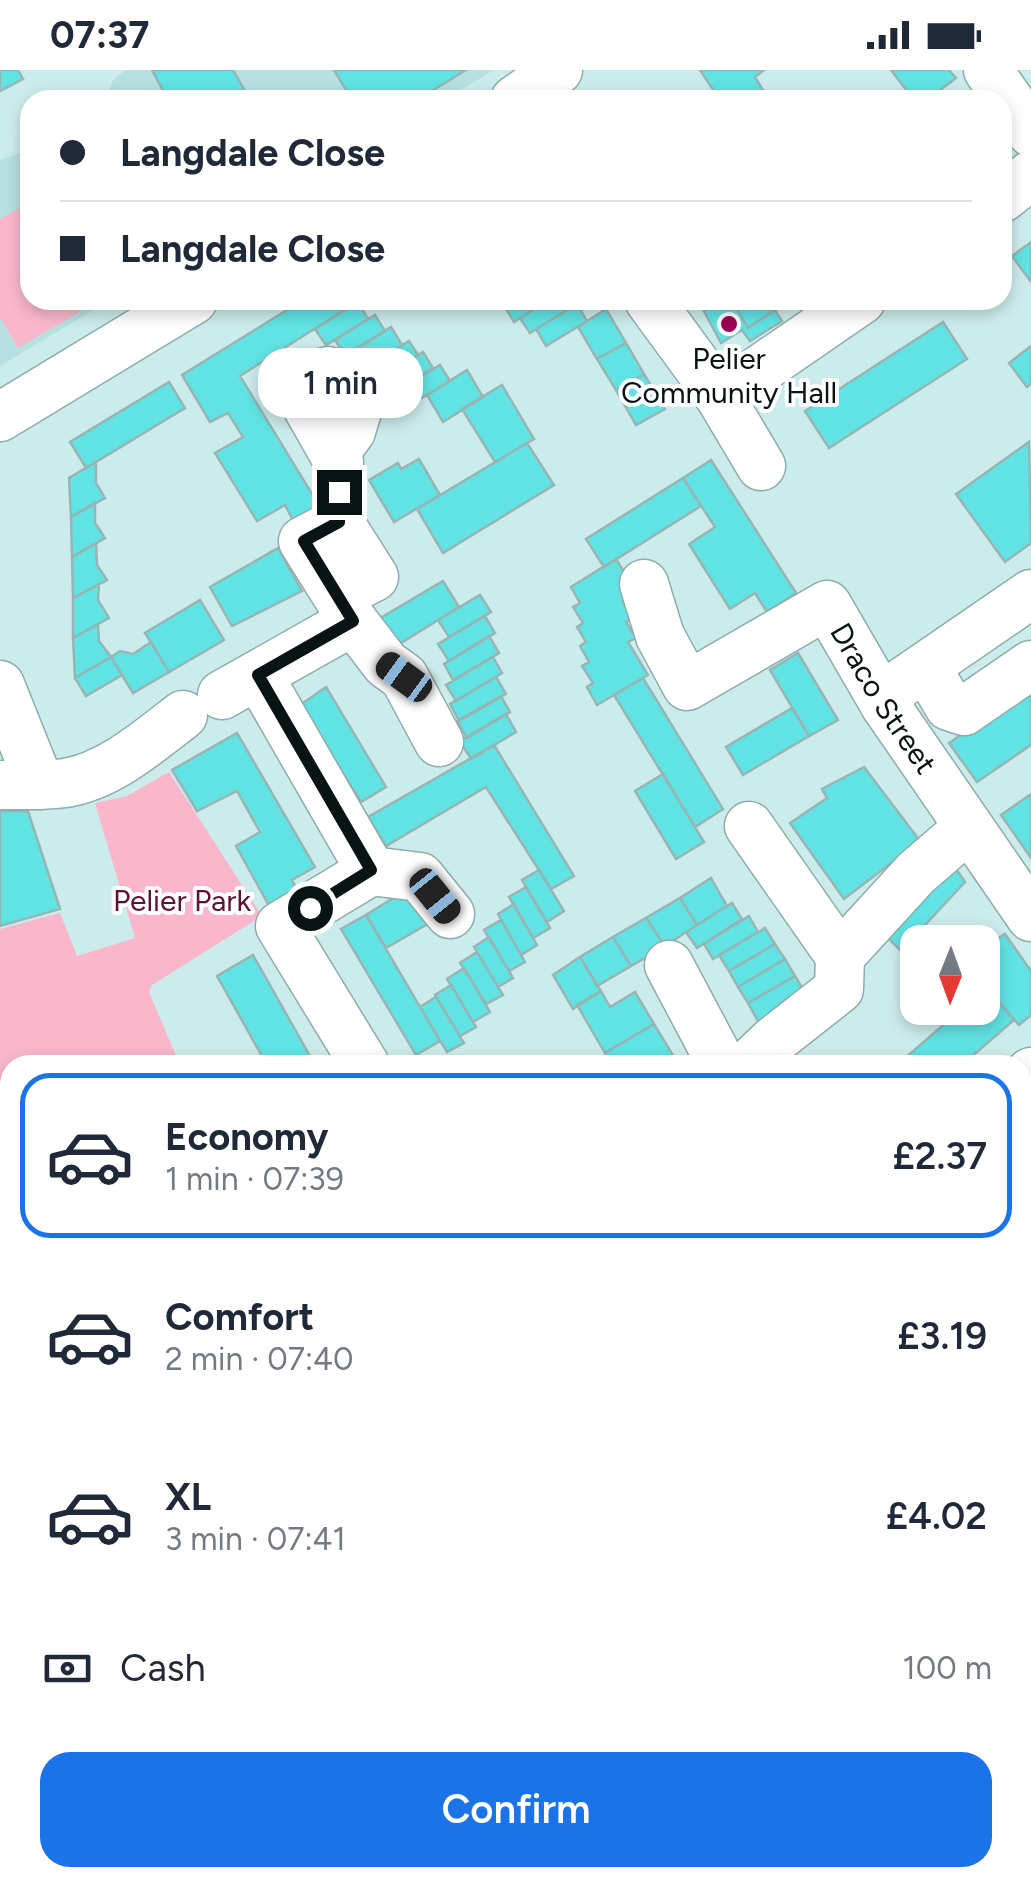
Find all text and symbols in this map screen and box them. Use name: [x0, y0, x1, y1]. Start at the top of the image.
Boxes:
text: 07:37: [50, 12, 149, 58]
text: Langdale Close: [120, 130, 385, 176]
text: Langdale Close: [120, 226, 385, 272]
marker: Pelier Community Hall: [718, 313, 740, 335]
place label: Pelier Community Hall: [621, 340, 837, 411]
callout: 1 min: [256, 347, 422, 417]
text: 1 min: [303, 364, 378, 402]
route end: [317, 470, 362, 515]
street label: Draco Street: [823, 616, 945, 781]
car: [371, 647, 437, 707]
car: [404, 863, 466, 929]
park label: Pelier Park: [113, 882, 251, 919]
route start: [288, 886, 333, 931]
north arrow: [900, 925, 1000, 1025]
map controls: [900, 925, 1000, 1025]
icon: car: [45, 1111, 135, 1201]
text: Economy: [165, 1114, 328, 1160]
text: £2.37: [892, 1133, 987, 1179]
text: 1 min · 07:39: [165, 1160, 344, 1198]
icon: car: [45, 1291, 135, 1381]
text: Comfort: [165, 1294, 314, 1340]
text: £3.19: [897, 1313, 987, 1359]
text: 2 min · 07:40: [165, 1340, 353, 1378]
icon: car: [45, 1471, 135, 1561]
text: XL: [165, 1474, 211, 1520]
text: £4.02: [886, 1493, 987, 1539]
text: 3 min · 07:41: [165, 1520, 346, 1558]
icon: cash: [40, 1641, 95, 1696]
text: Cash: [120, 1645, 206, 1691]
text: 100 m: [903, 1649, 992, 1687]
button: Confirm: [40, 1752, 992, 1867]

